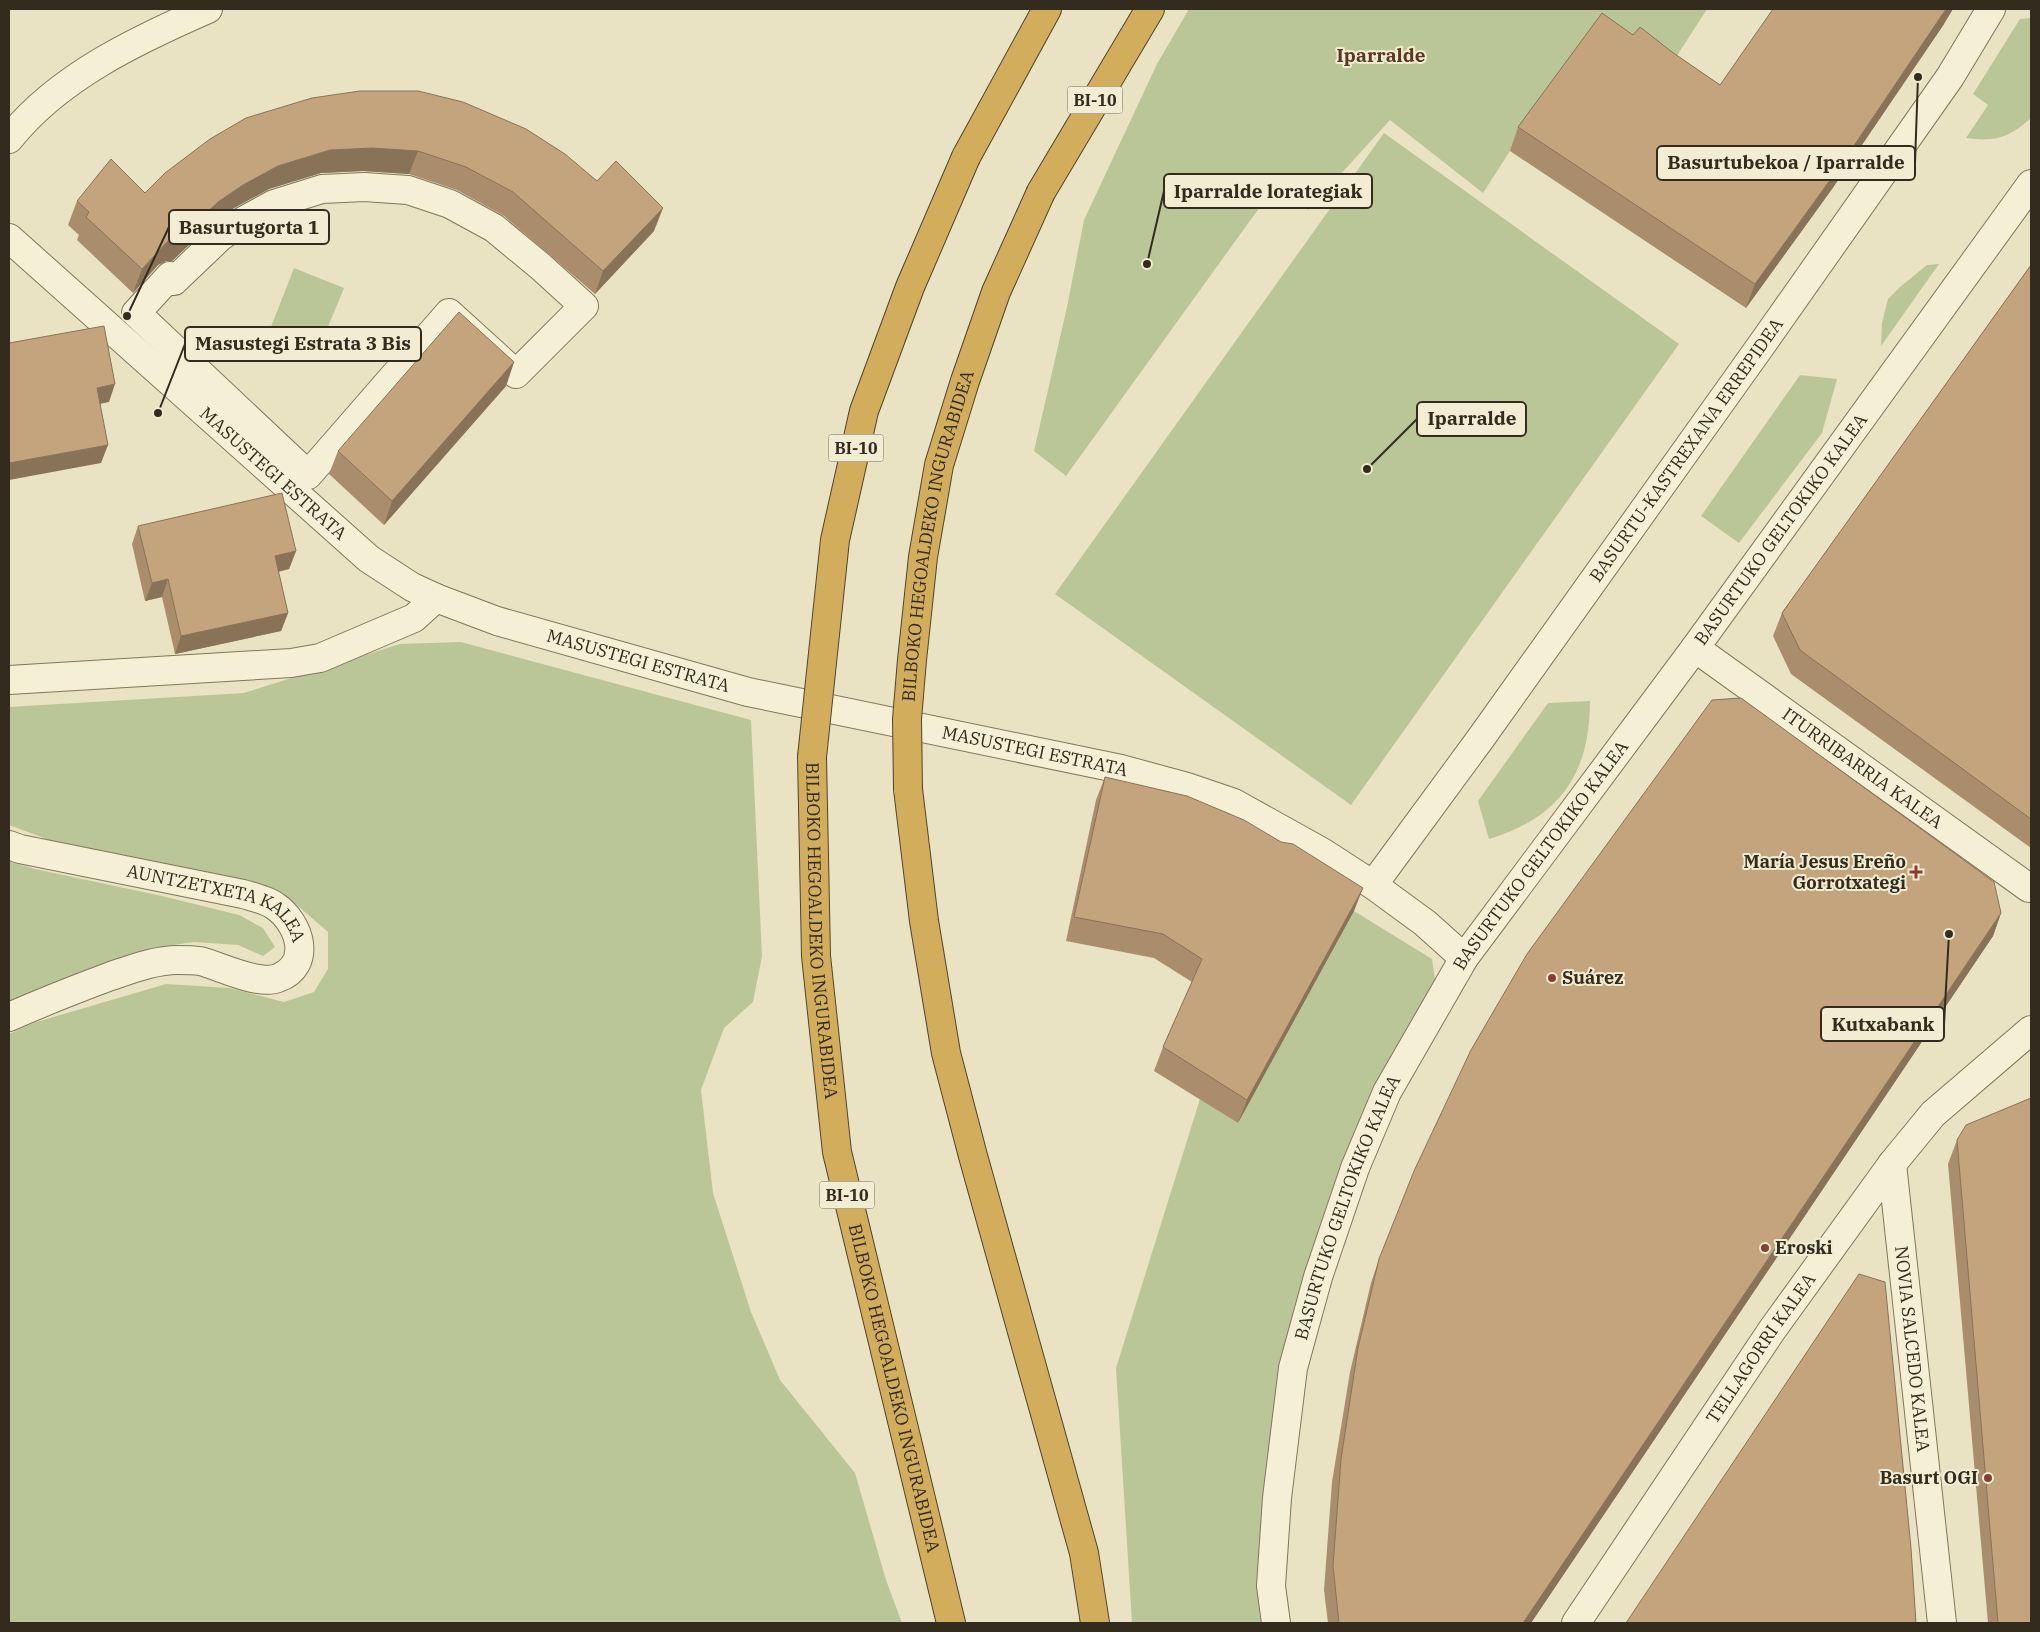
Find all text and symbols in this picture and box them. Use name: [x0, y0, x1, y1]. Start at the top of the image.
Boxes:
district label: Iparralde: [1337, 43, 1426, 67]
road number: BI-10: [1068, 86, 1122, 114]
callout: Basurtubekoa / Iparralde: [1657, 146, 1915, 180]
text: Basurtubekoa / Iparralde: [1667, 150, 1905, 174]
callout: Iparralde lorategiak: [1164, 174, 1372, 208]
text: Iparralde lorategiak: [1174, 179, 1363, 203]
callout: Basurtugorta 1: [169, 210, 329, 244]
text: Basurtugorta 1: [179, 215, 319, 239]
street label: BASURTU-KASTREXANA ERREPIDEA: [1584, 313, 1788, 586]
callout: Masustegi Estrata 3 Bis: [185, 327, 421, 361]
text: Masustegi Estrata 3 Bis: [195, 331, 411, 355]
street label: BILBOKO HEGOALDEKO INGURABIDEA: [896, 366, 979, 703]
street label: MASUSTEGI ESTRATA: [195, 402, 352, 545]
callout: Iparralde: [1417, 402, 1526, 436]
text: Iparralde: [1428, 406, 1517, 430]
street label: BASURTUKO GELTOKIKO KALEA: [1689, 408, 1872, 649]
road number: BI-10: [828, 434, 884, 462]
street label: MASUSTEGI ESTRATA: [544, 624, 733, 697]
street label: ITURRIBARRIA KALEA: [1778, 702, 1948, 834]
street label: MASUSTEGI ESTRATA: [940, 720, 1131, 782]
street label: BASURTUKO GELTOKIKO KALEA: [1448, 735, 1633, 974]
street label: BILBOKO HEGOALDEKO INGURABIDEA: [801, 762, 843, 1101]
place label: María Jesus Ereño Gorrotxategi: [1744, 850, 1906, 894]
street label: AUNTZETXETA KALEA: [125, 859, 311, 946]
marker: María Jesus Ereño Gorrotxategi: [1910, 866, 1922, 878]
place label: Suárez: [1562, 966, 1624, 989]
marker: Suárez: [1546, 972, 1558, 984]
callout: Kutxabank: [1821, 1007, 1944, 1041]
text: Kutxabank: [1832, 1012, 1935, 1036]
street label: BASURTUKO GELTOKIKO KALEA: [1289, 1070, 1406, 1343]
road number: BI-10: [820, 1182, 874, 1208]
street label: BILBOKO HEGOALDEKO INGURABIDEA: [844, 1221, 946, 1555]
place label: Eroski: [1775, 1236, 1833, 1259]
marker: Eroski: [1759, 1242, 1771, 1254]
street label: NOVIA SALCEDO KALEA: [1890, 1245, 1935, 1454]
street label: TELLAGORRI KALEA: [1701, 1268, 1821, 1428]
place label: Basurt OGI: [1880, 1466, 1978, 1489]
marker: Basurt OGI: [1982, 1472, 1994, 1484]

